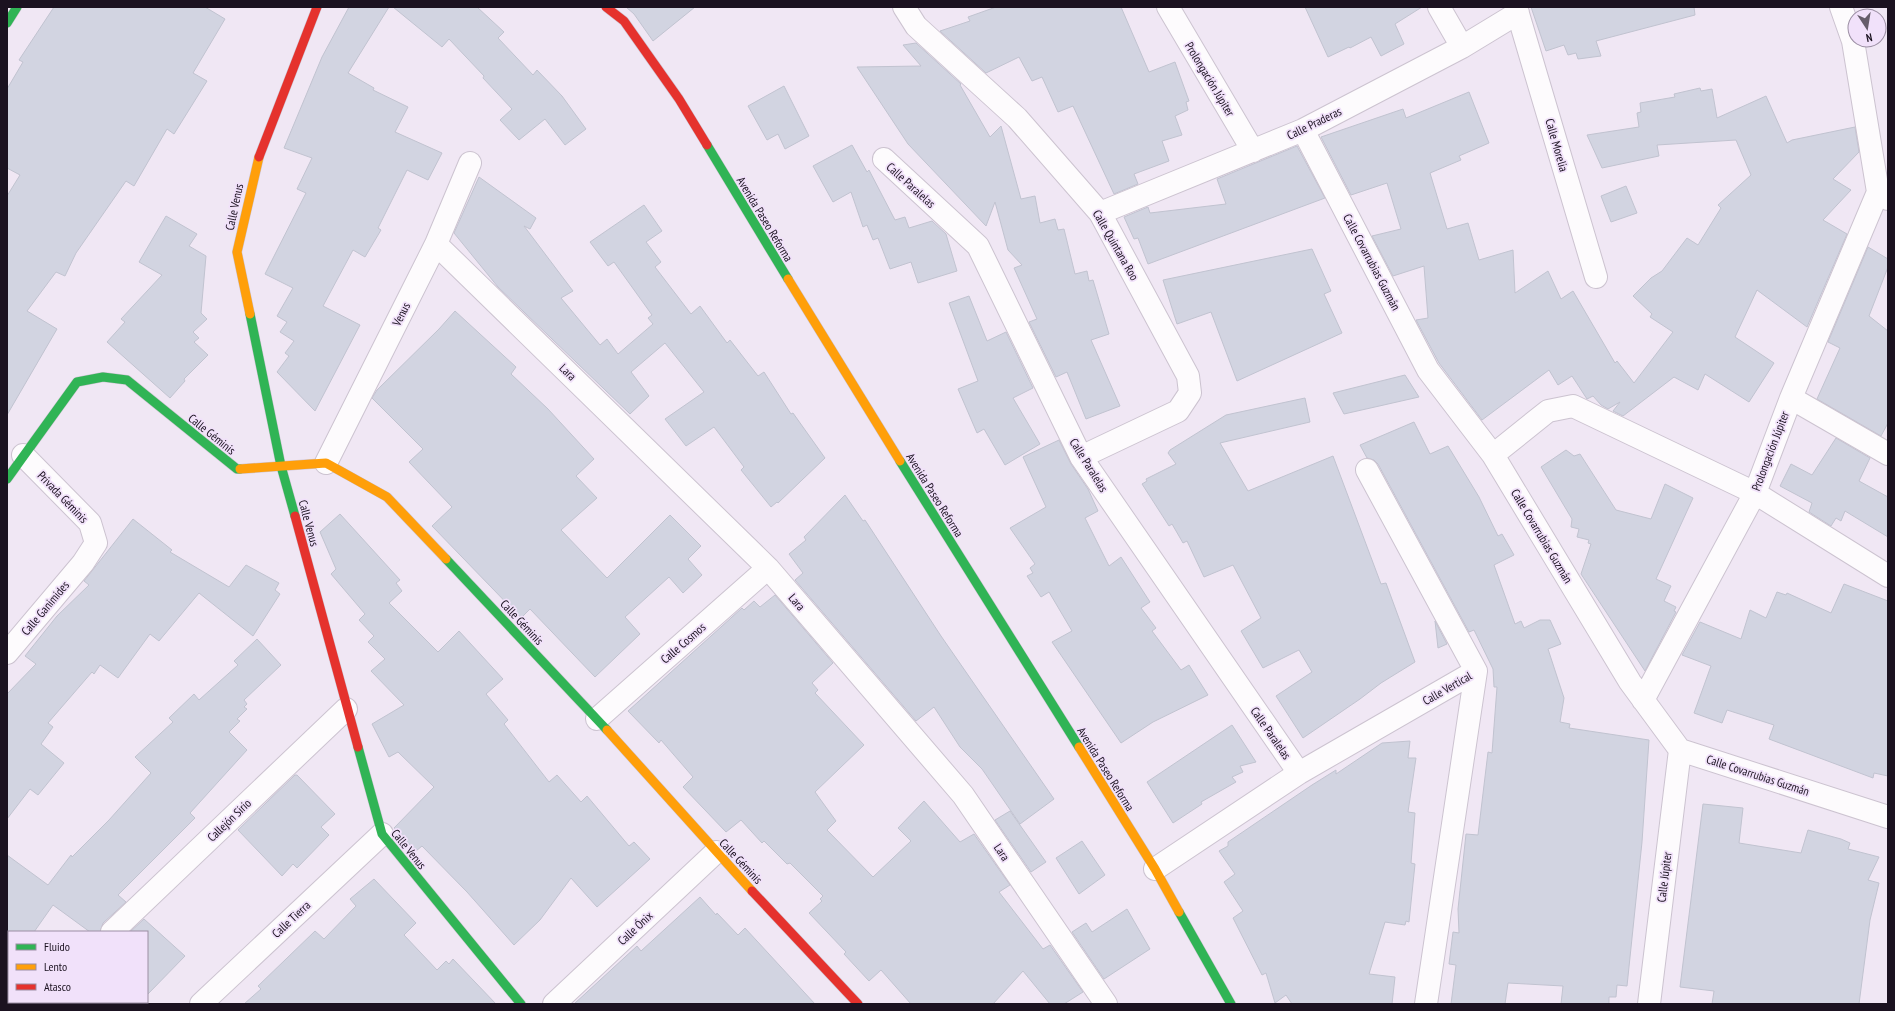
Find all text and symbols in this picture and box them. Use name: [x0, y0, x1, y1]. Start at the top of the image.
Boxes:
north arrow: [1847, 8, 1887, 48]
text: N: [1865, 30, 1873, 45]
street label: Prolongación Júpiter: [1182, 39, 1238, 119]
street label: Calle Praderas: [1284, 103, 1344, 143]
street label: Calle Morelia: [1542, 117, 1572, 173]
street label: Calle Paralelas: [883, 159, 939, 211]
street label: Avenida Paseo Reforma: [734, 174, 796, 264]
street label: Calle Venus: [222, 182, 246, 232]
street label: Calle Quintana Roo: [1090, 207, 1142, 283]
street label: Calle Covarrubias Guzmán: [1340, 211, 1404, 313]
street label: Venus: [388, 300, 413, 329]
street label: Lara: [556, 360, 580, 384]
street label: Prolongación Júpiter: [1748, 408, 1792, 493]
street label: Calle Géminis: [185, 410, 239, 458]
street label: Calle Paralelas: [1067, 435, 1111, 495]
street label: Avenida Paseo Reforma: [903, 450, 967, 540]
street label: Privada Géminis: [35, 468, 91, 526]
street label: Calle Covarrubias Guzmán: [1508, 486, 1576, 586]
street label: Calle Venus: [296, 498, 322, 548]
street label: Calle Ganimides: [18, 578, 72, 638]
street label: Lara: [786, 590, 809, 614]
street label: Calle Géminis: [497, 596, 547, 648]
street label: Calle Cosmos: [657, 619, 709, 667]
street label: Calle Vertical: [1420, 668, 1474, 708]
street label: Calle Paralelas: [1247, 704, 1295, 762]
street label: Avenida Paseo Reforma: [1074, 724, 1138, 814]
street label: Calle Covarrubias Guzmán: [1705, 751, 1811, 799]
street label: Callejón Sirio: [204, 795, 254, 845]
street label: Calle Venus: [388, 826, 430, 872]
street label: Calle Géminis: [716, 835, 766, 887]
street label: Lara: [991, 840, 1013, 864]
street label: Calle Júpiter: [1653, 850, 1675, 903]
street label: Calle Tierra: [269, 897, 314, 941]
street label: Calle Ónix: [614, 908, 656, 948]
legend: [8, 931, 148, 1003]
text: Fluido: [44, 939, 70, 954]
text: Lento: [44, 959, 67, 974]
text: Atasco: [44, 979, 71, 994]

